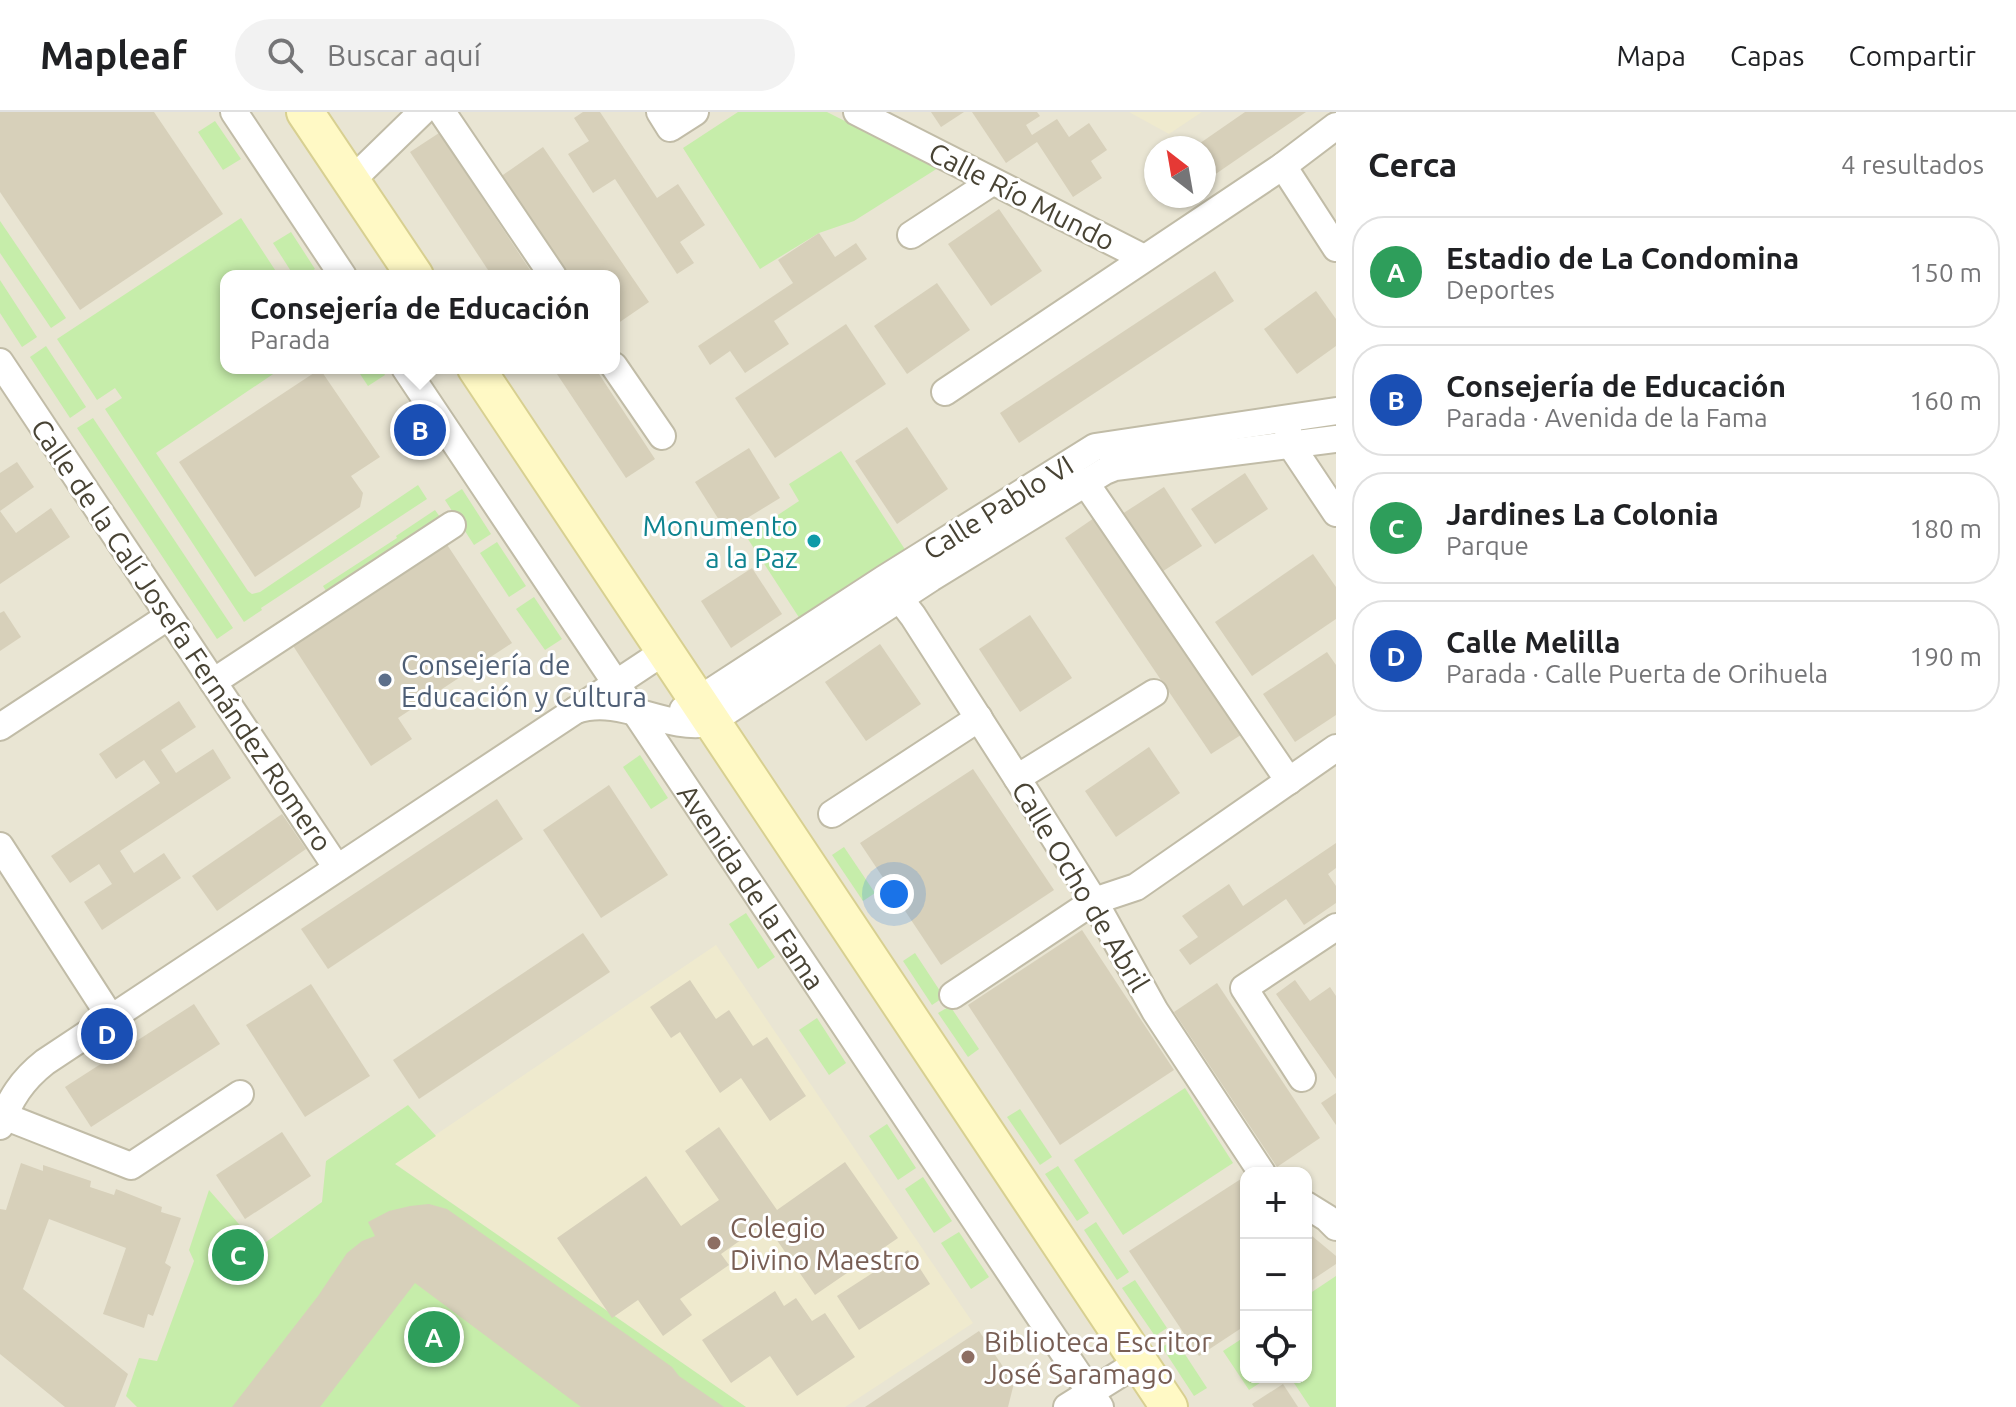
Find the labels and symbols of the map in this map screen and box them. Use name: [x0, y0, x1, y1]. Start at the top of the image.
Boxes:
street label: Calle Río Mundo: [924, 136, 1120, 256]
north arrow: [1144, 136, 1216, 208]
pin: B: [394, 400, 446, 460]
street label: Calle de la Calí Josefa Fernández Romero: [25, 413, 339, 857]
street label: Calle Pablo VI: [918, 449, 1078, 565]
place label: Monumento a la Paz: [642, 510, 798, 573]
marker: Monumento a la Paz: [805, 532, 823, 550]
place label: Consejería de Educación y Cultura: [401, 649, 647, 712]
marker: Consejería de Educación y Cultura: [376, 671, 394, 689]
street label: Calle Ocho de Abril: [1006, 775, 1156, 997]
street label: Avenida de la Fama: [672, 778, 832, 995]
your location: [874, 874, 914, 914]
pin: D: [81, 1004, 133, 1064]
place label: Colegio Divino Maestro: [730, 1212, 920, 1275]
pin: C: [212, 1225, 264, 1285]
marker: Colegio Divino Maestro: [705, 1234, 723, 1252]
pin: A: [408, 1307, 460, 1367]
place label: Biblioteca Escritor José Saramago: [984, 1326, 1212, 1389]
marker: Biblioteca Escritor José Saramago: [959, 1348, 977, 1366]

